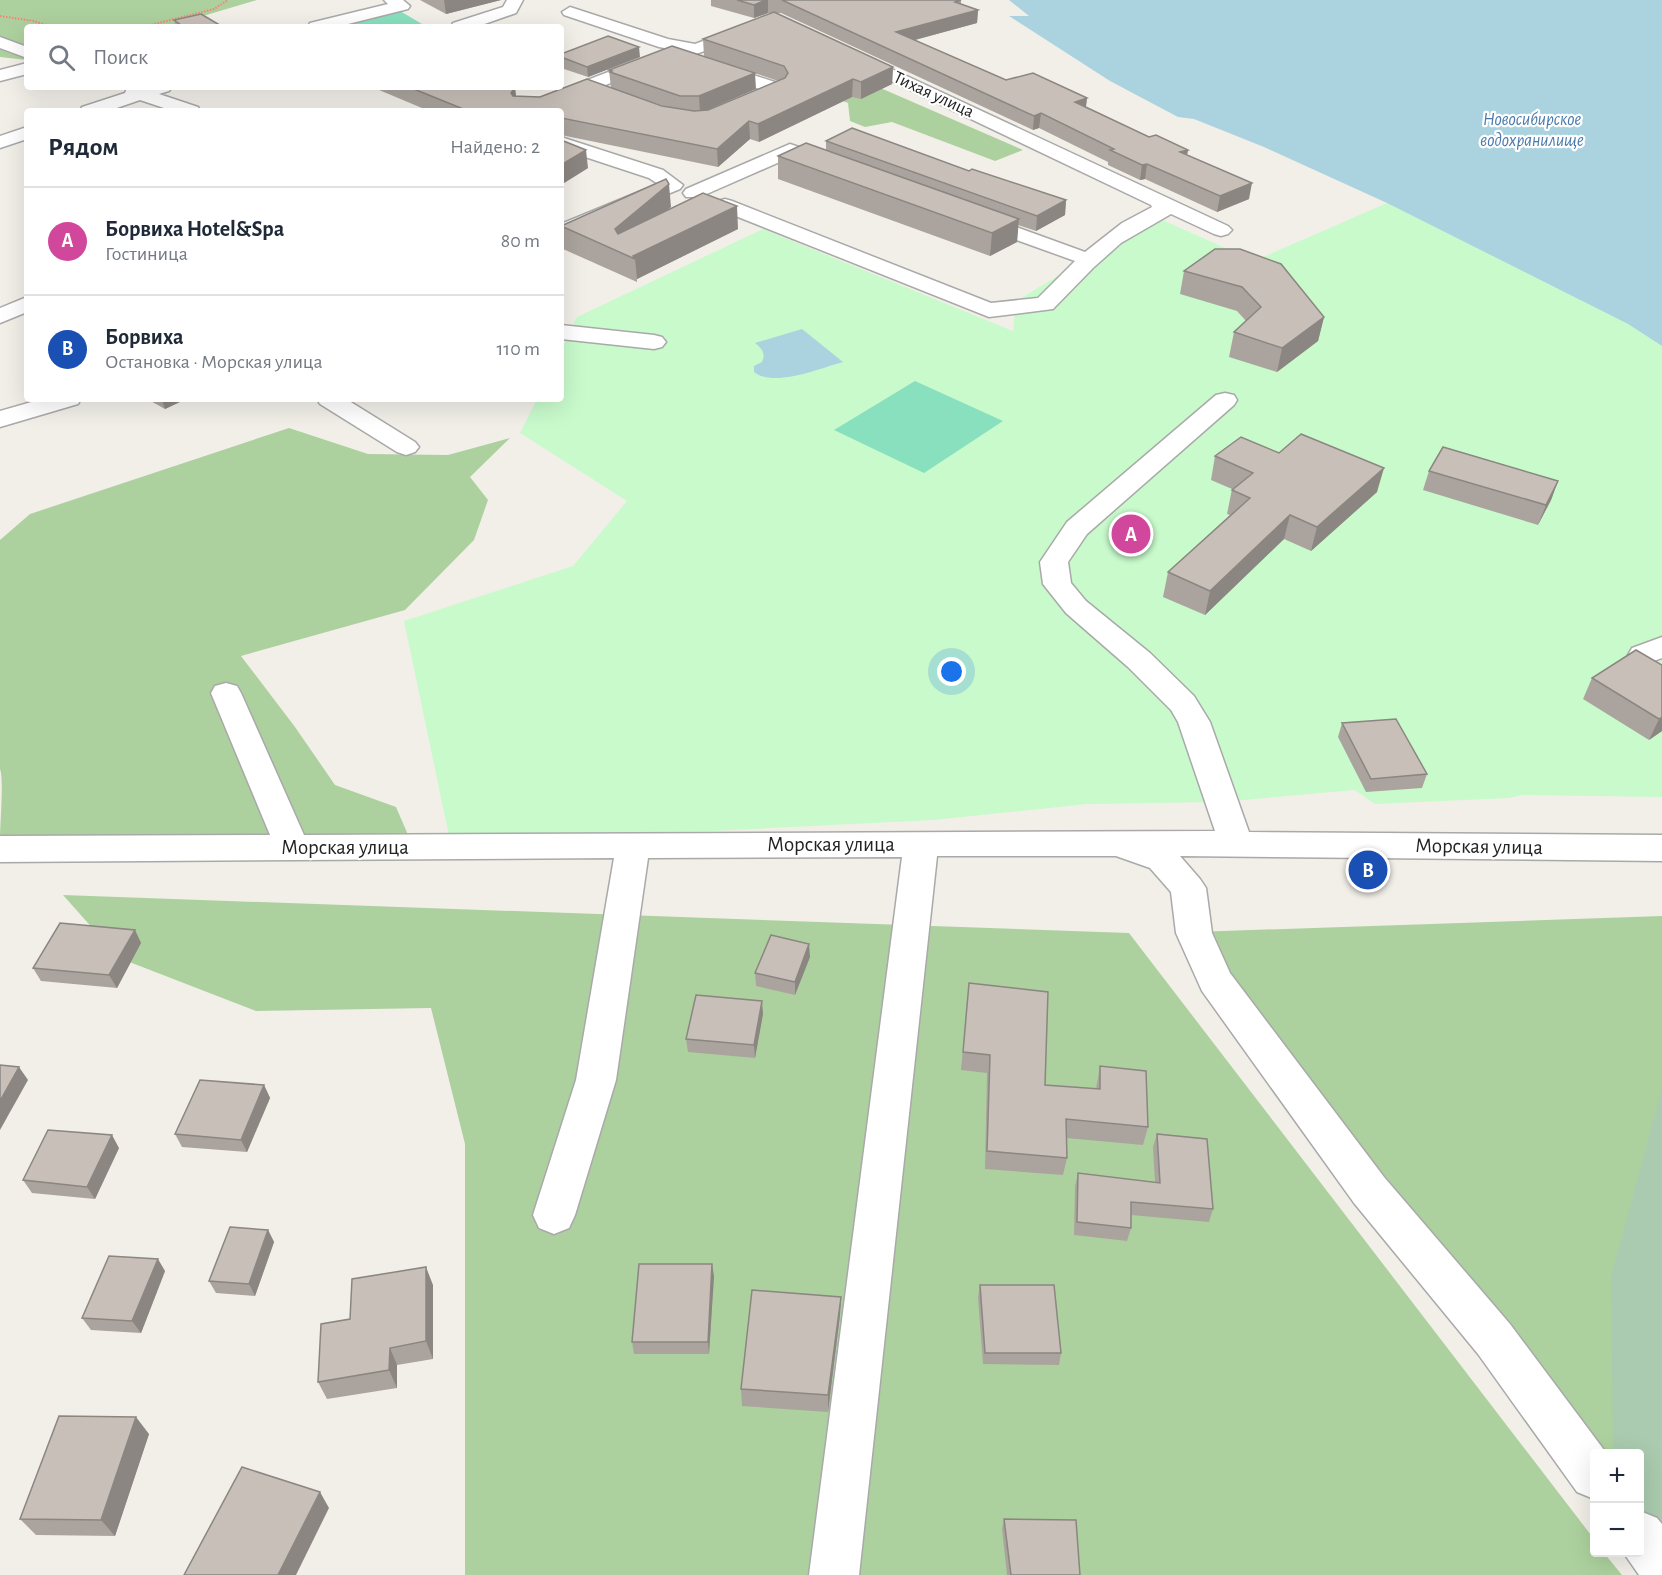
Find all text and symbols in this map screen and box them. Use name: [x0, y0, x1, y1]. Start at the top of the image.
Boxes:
search box: [24, 24, 564, 90]
icon: search: [45, 41, 78, 74]
text: Поиск: [93, 46, 148, 68]
street label: Тихая улица: [890, 68, 977, 121]
water label: Новосибирское водохранилище: [1480, 111, 1584, 150]
text: Рядом: [48, 134, 119, 160]
text: Найдено: 2: [450, 137, 540, 157]
text: Борвиха Hotel&Spa: [105, 218, 284, 240]
text: A: [62, 231, 74, 251]
text: 80 m: [501, 231, 540, 251]
text: Гостиница: [105, 244, 188, 264]
text: Борвиха: [105, 326, 183, 348]
text: B: [62, 339, 73, 359]
text: 110 m: [496, 339, 540, 359]
text: Остановка · Морская улица: [105, 352, 323, 372]
pin: A: [1112, 512, 1150, 556]
your location: [937, 657, 966, 686]
street label: Морская улица: [767, 834, 895, 855]
street label: Морская улица: [1415, 835, 1543, 858]
street label: Морская улица: [281, 837, 409, 858]
pin: B: [1348, 848, 1388, 892]
map controls: [1590, 1449, 1644, 1557]
button: +: [1590, 1449, 1644, 1503]
button: −: [1590, 1503, 1644, 1557]

